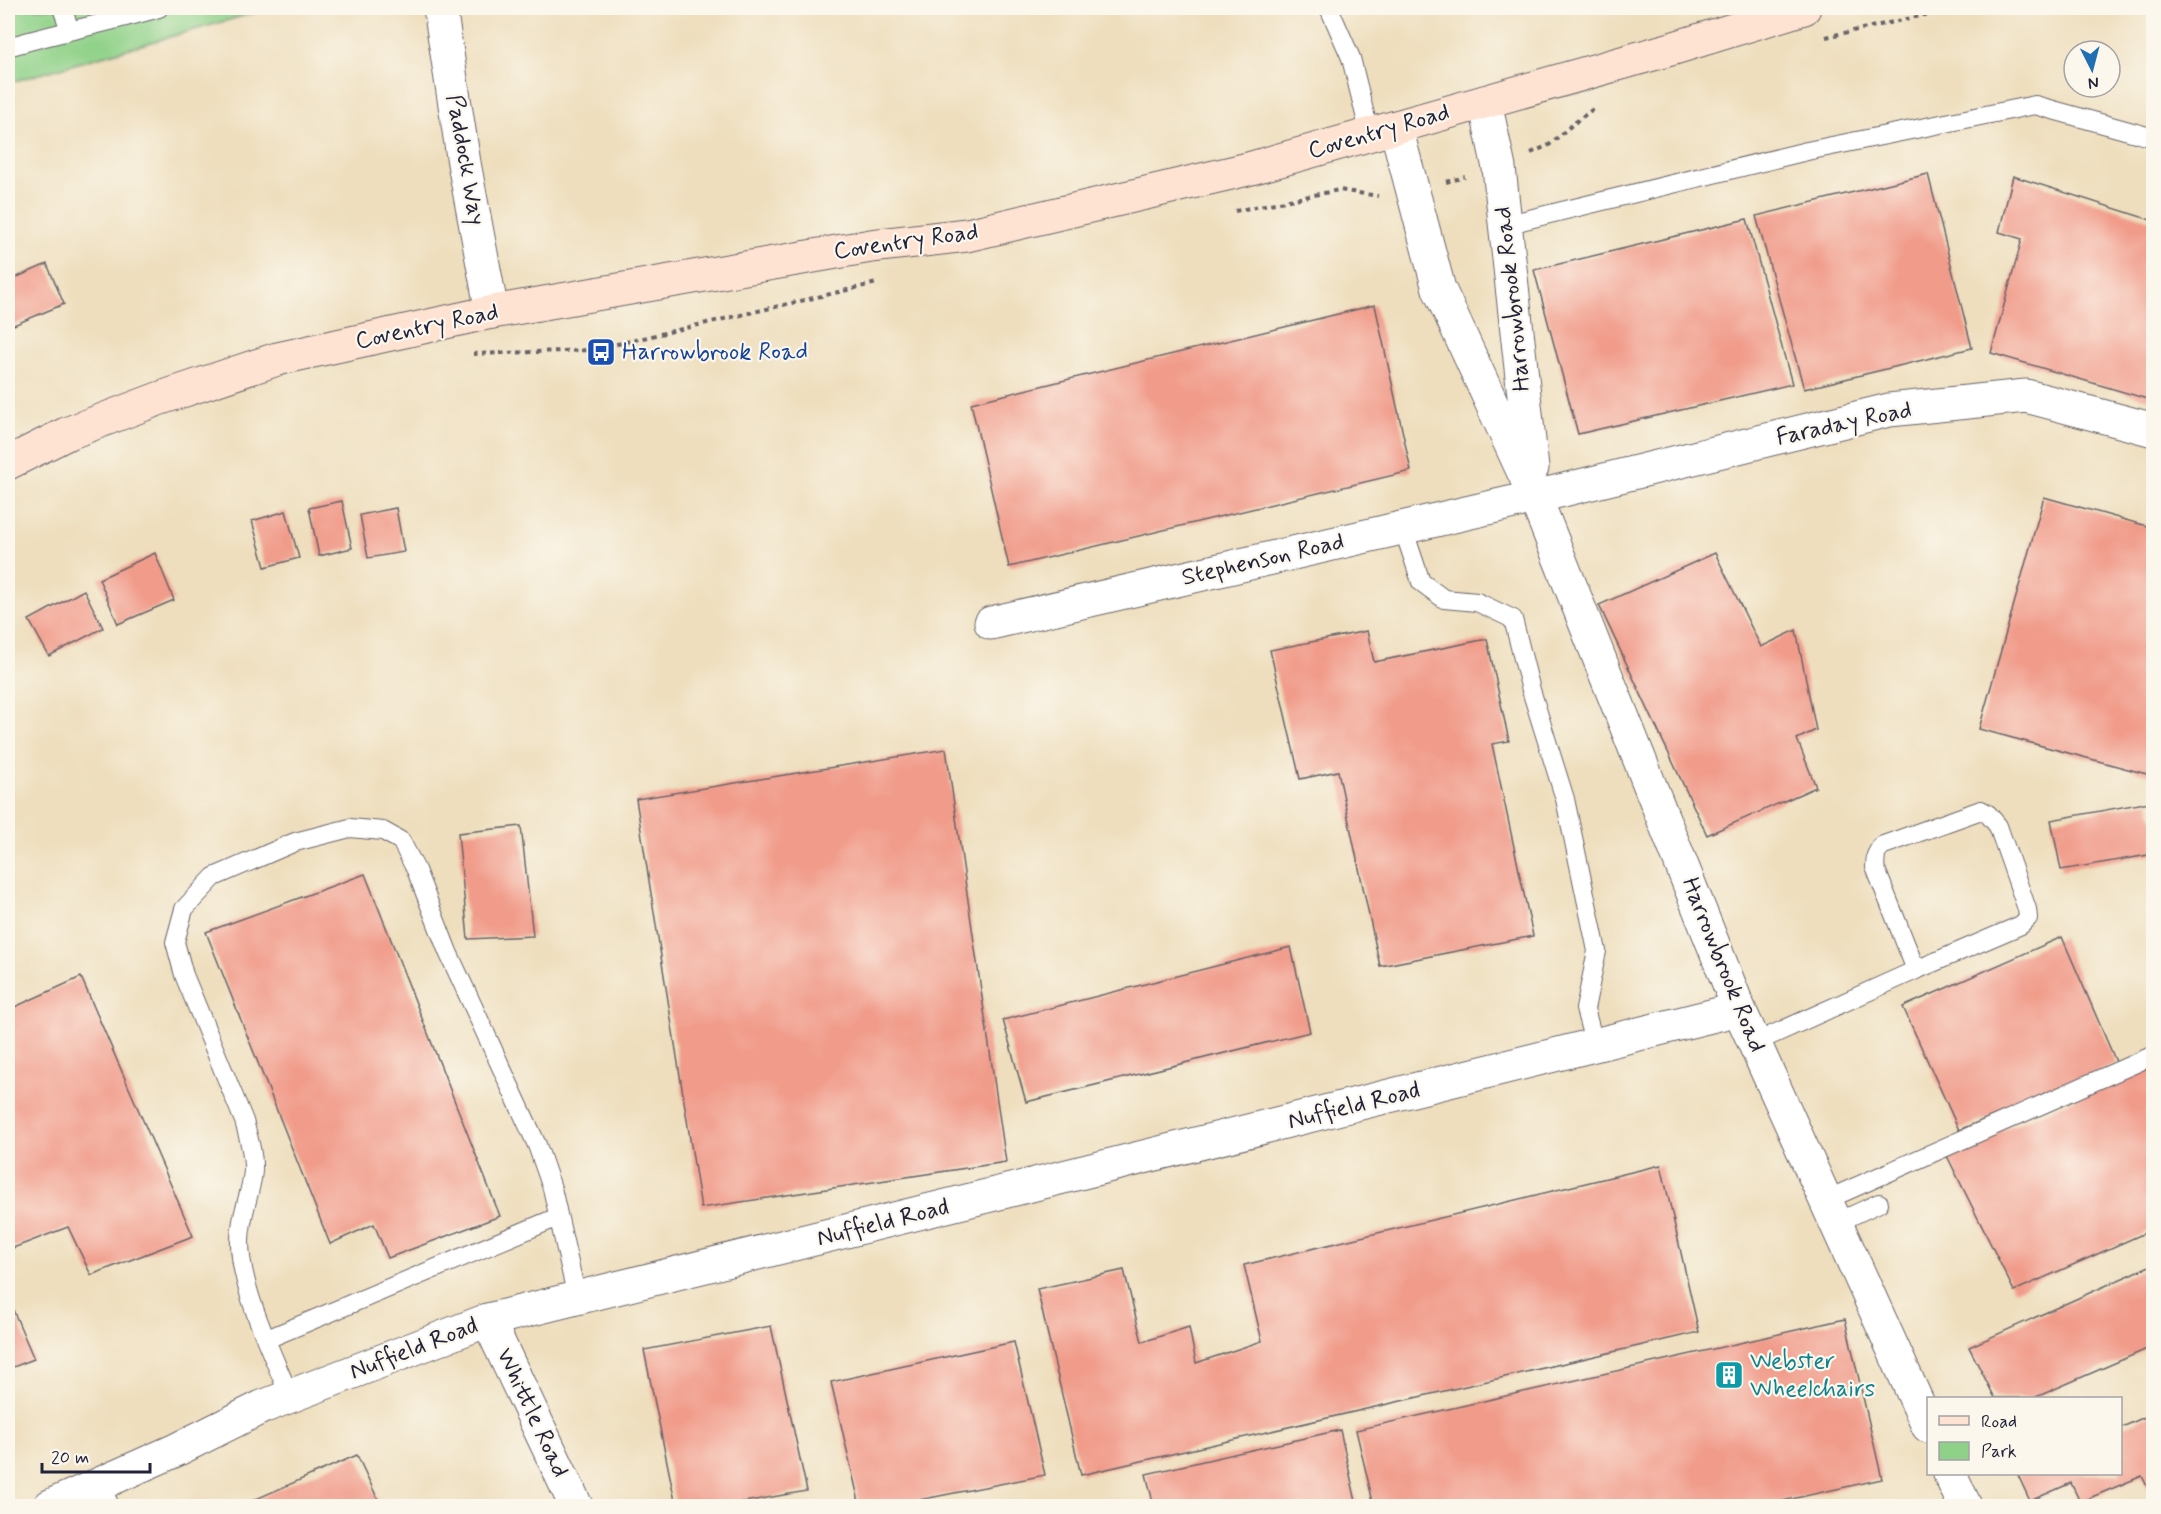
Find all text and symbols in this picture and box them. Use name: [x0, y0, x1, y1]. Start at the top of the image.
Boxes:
north arrow: [2062, 39, 2122, 99]
text: N: [2087, 71, 2100, 93]
street label: Paddock Way: [438, 92, 492, 228]
street label: Coventry Road: [1305, 97, 1453, 167]
street label: Harrowbrook Road: [1488, 205, 1538, 393]
street label: Coventry Road: [832, 217, 980, 267]
street label: Coventry Road: [353, 297, 501, 357]
bus stop icon: Harrowbrook Road: [585, 336, 617, 368]
place label: Harrowbrook Road: [622, 337, 808, 368]
street label: Faraday Road: [1773, 395, 1915, 453]
street label: Stephenson Road: [1179, 526, 1347, 594]
street label: Harrowbrook Road: [1674, 873, 1772, 1057]
street label: Nuffield Road: [1285, 1075, 1423, 1137]
street label: Nuffield Road: [814, 1192, 952, 1254]
street label: Nuffield Road: [345, 1310, 483, 1388]
street label: Whittle Road: [488, 1343, 576, 1483]
place label: Webster Wheelchairs: [1750, 1346, 1876, 1405]
building icon: Webster Wheelchairs: [1713, 1359, 1745, 1391]
legend: [1927, 1397, 2122, 1475]
text: Road: [1981, 1410, 2017, 1434]
scale bar: [42, 1436, 150, 1474]
text: Park: [1981, 1440, 2017, 1464]
text: 20 m: [51, 1446, 89, 1470]

